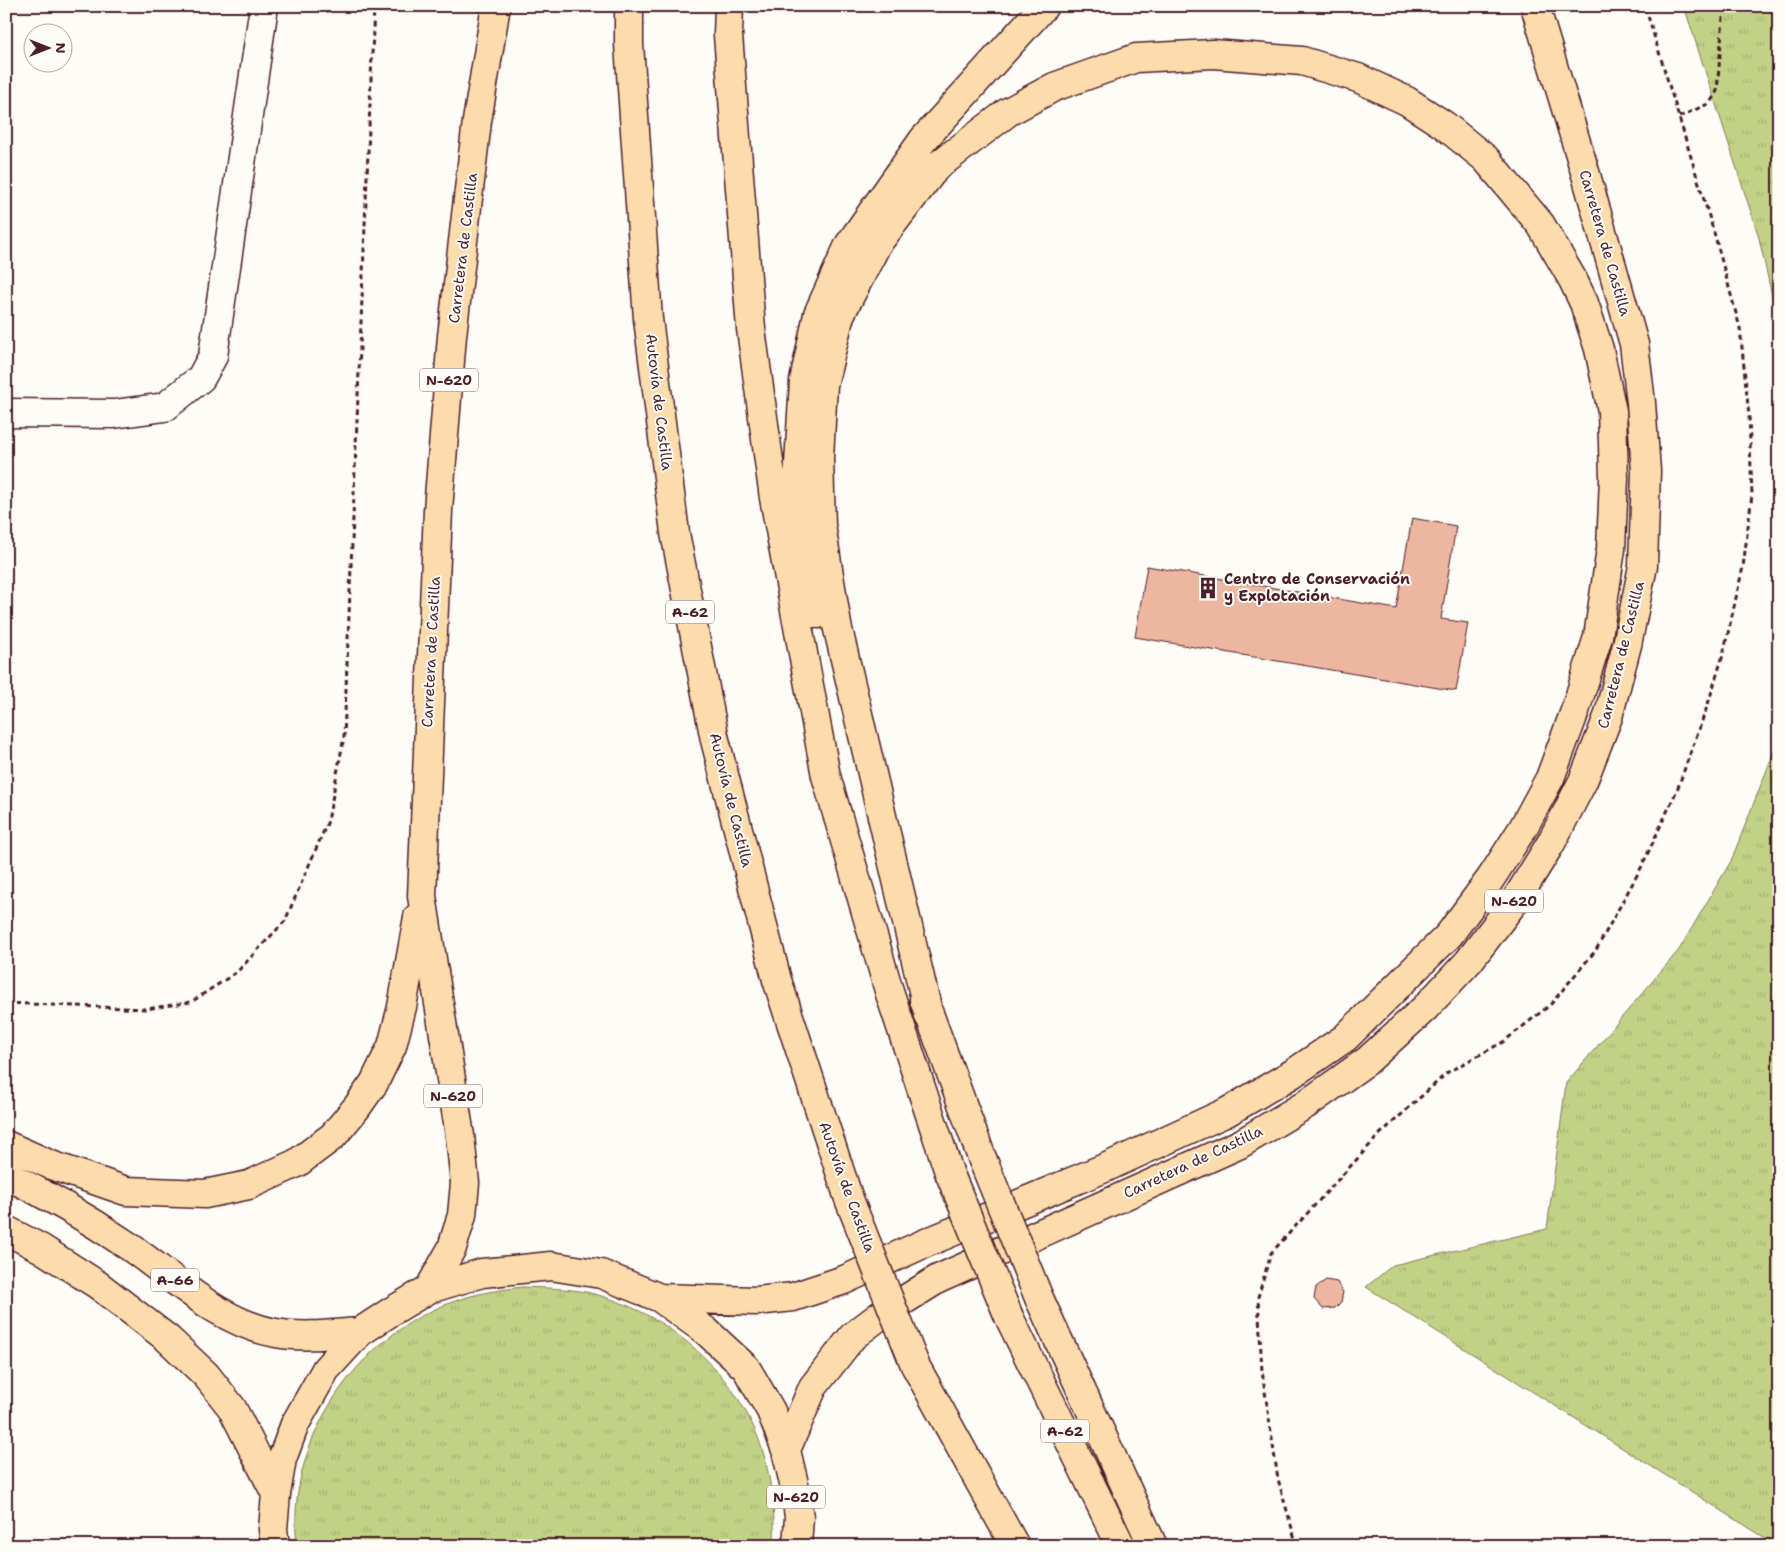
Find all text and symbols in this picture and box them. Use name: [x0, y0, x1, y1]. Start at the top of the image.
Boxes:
north arrow: [22, 22, 72, 72]
text: N: [52, 42, 70, 54]
street label: Carretera de Castilla: [1575, 168, 1636, 319]
street label: Carretera de Castilla: [444, 171, 482, 324]
street label: Autovía de Castilla: [641, 332, 677, 472]
road number: N-620: [420, 368, 478, 392]
place label: Centro de Conservación y Explotación: [1224, 569, 1410, 606]
street label: Carretera de Castilla: [417, 575, 445, 728]
building icon: Centro de Conservación y Explotación: [1195, 575, 1221, 601]
street label: Carretera de Castilla: [1593, 579, 1649, 731]
road number: A-62: [666, 600, 714, 624]
street label: Autovía de Castilla: [705, 731, 758, 870]
road number: N-620: [1485, 889, 1543, 912]
road number: N-620: [424, 1084, 482, 1108]
street label: Autovía de Castilla: [814, 1119, 880, 1256]
street label: Carretera de Castilla: [1120, 1121, 1266, 1203]
road number: A-66: [151, 1268, 199, 1292]
road number: A-62: [1041, 1420, 1089, 1442]
road number: N-620: [767, 1485, 825, 1508]

